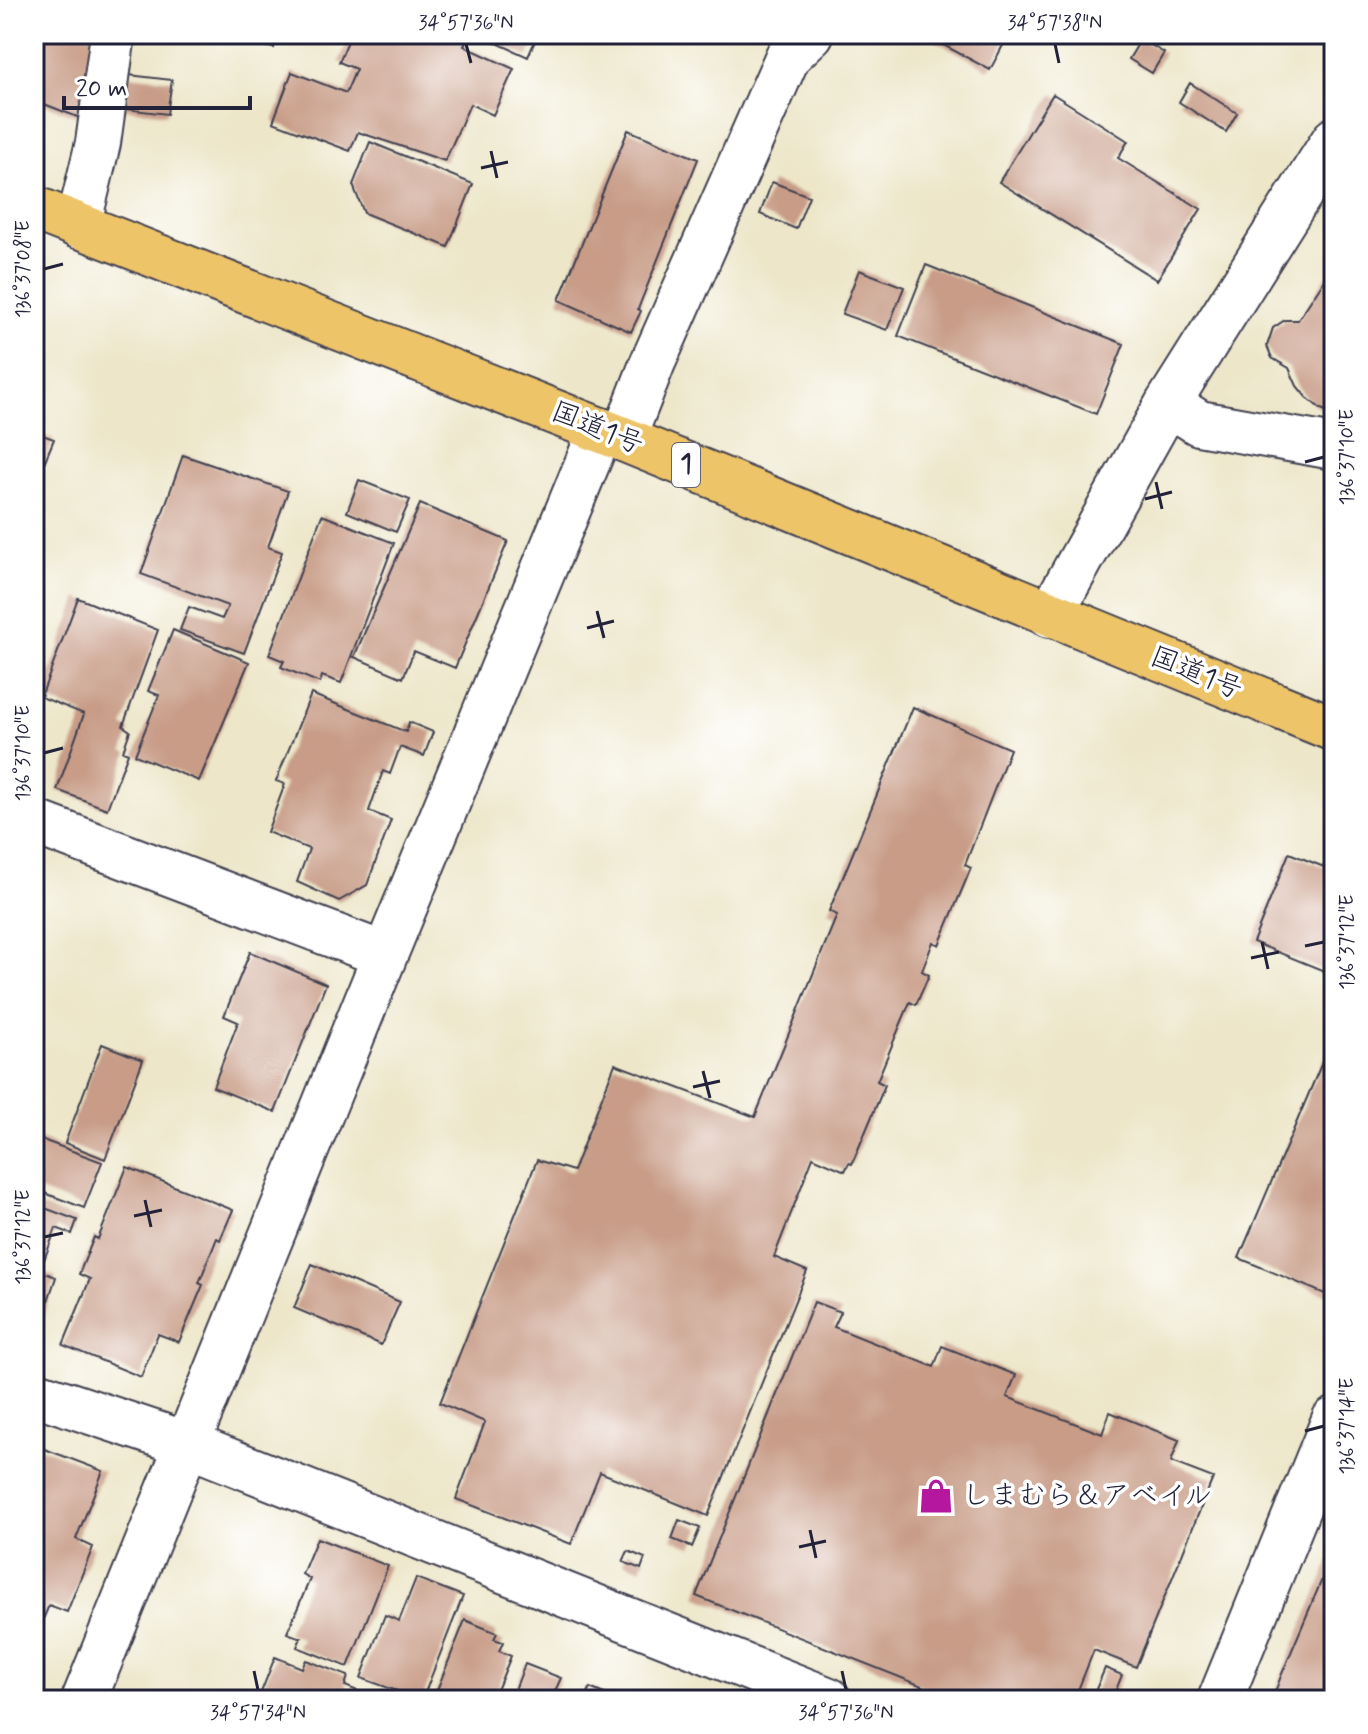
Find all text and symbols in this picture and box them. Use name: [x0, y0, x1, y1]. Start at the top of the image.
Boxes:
text: 34°57'36"N: [419, 10, 513, 37]
text: 34°57'38"N: [1008, 10, 1102, 37]
scale bar: [64, 60, 250, 110]
text: 20 m: [76, 74, 127, 105]
text: 136°37'08"E: [10, 220, 37, 318]
street label: 国道1号: [545, 394, 649, 464]
text: 136°37'10"E: [1334, 409, 1361, 505]
road number: 1: [672, 443, 700, 487]
street label: 国道1号: [1144, 639, 1248, 709]
text: 136°37'10"E: [10, 705, 37, 801]
text: 136°37'12"E: [1334, 894, 1361, 990]
text: 136°37'12"E: [10, 1189, 37, 1285]
text: 136°37'14"E: [1334, 1378, 1361, 1474]
shop icon: しまむら＆アベイル: [917, 1477, 955, 1515]
place label: しまむら＆アベイル: [962, 1478, 1212, 1515]
text: 34°57'34"N: [210, 1700, 306, 1727]
text: 34°57'36"N: [799, 1700, 893, 1727]

